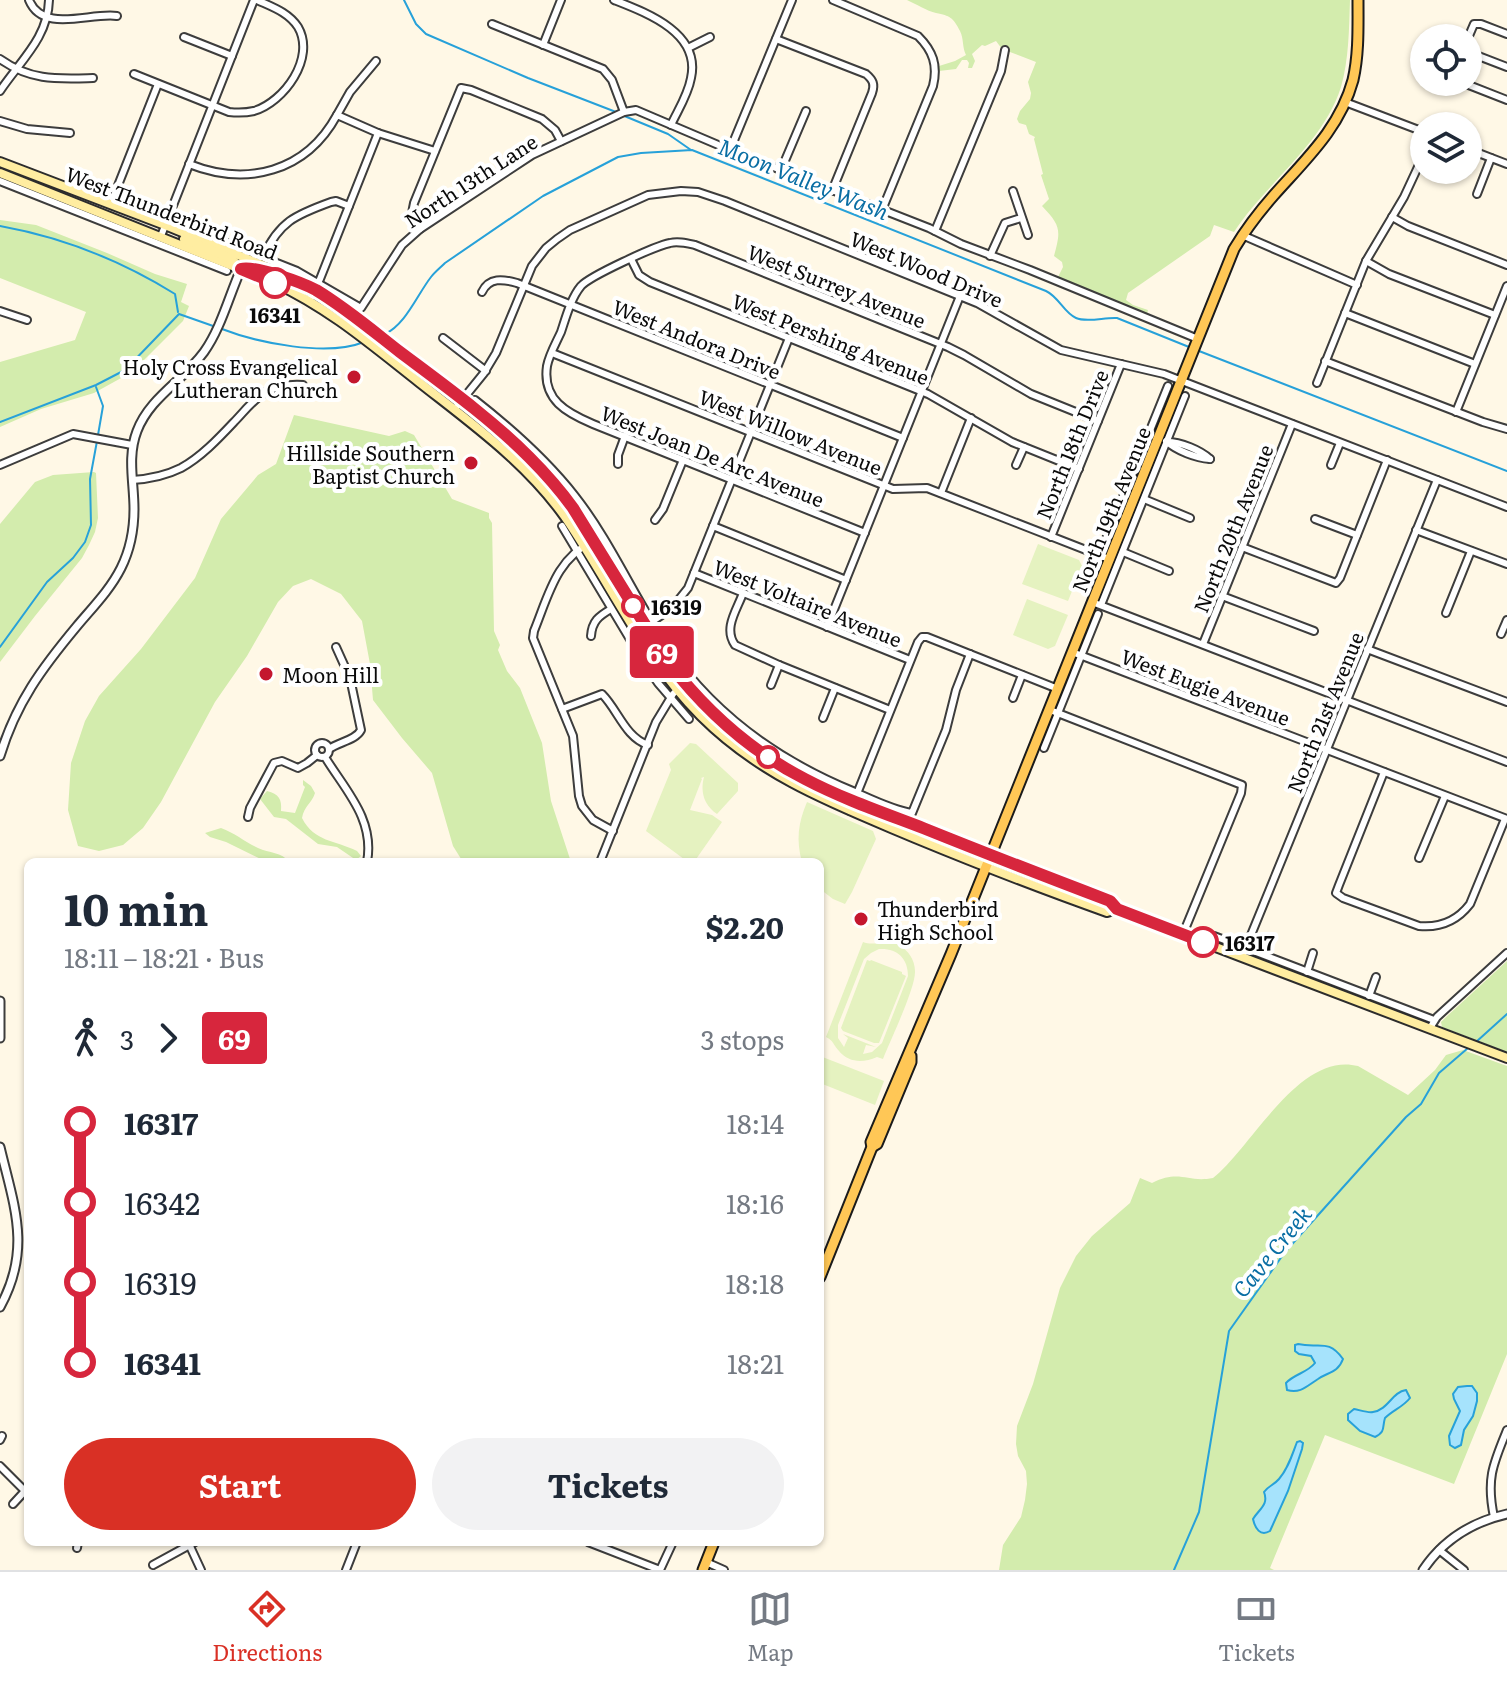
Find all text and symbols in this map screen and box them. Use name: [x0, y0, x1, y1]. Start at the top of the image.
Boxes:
map controls: [1410, 24, 1482, 184]
button: locate: [1410, 24, 1482, 96]
button: layers: [1410, 112, 1482, 184]
street label: North 13th Lane: [398, 126, 542, 234]
water label: Moon Valley Wash: [714, 129, 894, 227]
street label: West Thunderbird Road: [62, 158, 282, 266]
street label: West Wood Drive: [846, 222, 1008, 314]
street label: West Surrey Avenue: [743, 235, 931, 335]
marker: 16341: [260, 268, 290, 298]
street label: West Pershing Avenue: [728, 285, 934, 391]
street label: West Andora Drive: [608, 291, 786, 385]
place label: 16341: [249, 299, 301, 329]
place label: Holy Cross Evangelical Lutheran Church: [122, 351, 338, 404]
street label: North 18th Drive: [1027, 365, 1115, 523]
marker: Holy Cross Evangelical Lutheran Church: [345, 368, 363, 386]
street label: West Willow Avenue: [695, 381, 887, 481]
street label: West Joan De Arc Avenue: [597, 396, 829, 514]
street label: North 19th Avenue: [1063, 422, 1157, 596]
place label: Hillside Southern Baptist Church: [286, 437, 455, 490]
street label: North 20th Avenue: [1185, 439, 1279, 617]
marker: Hillside Southern Baptist Church: [462, 454, 480, 472]
street label: West Voltaire Avenue: [709, 550, 907, 654]
place label: 16319: [651, 591, 702, 621]
marker: 16319: [622, 595, 644, 617]
line badge: 69: [626, 626, 698, 678]
street label: North 21st Avenue: [1278, 627, 1370, 797]
text: 69: [646, 631, 678, 673]
street label: West Eugie Avenue: [1117, 640, 1295, 732]
place label: Moon Hill: [282, 659, 379, 689]
marker: Moon Hill: [257, 665, 275, 683]
unlabelled marker: [757, 746, 779, 768]
text: 10 min: [64, 874, 209, 940]
place label: Thunderbird High School: [877, 893, 999, 946]
text: $2.20: [706, 904, 784, 948]
marker: Thunderbird High School: [852, 910, 870, 928]
marker: 16317: [1188, 927, 1218, 957]
place label: 16317: [1225, 927, 1275, 957]
text: 18:11 – 18:21 · Bus: [64, 937, 264, 976]
icon: walk: [64, 1016, 108, 1060]
icon: forward: [146, 1016, 190, 1060]
text: 69: [218, 1017, 251, 1059]
text: 3: [120, 1019, 134, 1058]
text: 3 stops: [700, 1019, 784, 1058]
text: 16317: [124, 1100, 198, 1144]
text: 18:14: [727, 1103, 784, 1142]
text: 16342: [124, 1180, 200, 1224]
text: 18:16: [726, 1183, 784, 1222]
water label: Cave Creek: [1224, 1198, 1318, 1304]
text: 16319: [124, 1260, 196, 1304]
text: 18:18: [726, 1263, 784, 1302]
text: 16341: [124, 1340, 201, 1384]
text: 18:21: [727, 1343, 784, 1382]
button: Start: [64, 1438, 416, 1530]
button: Tickets: [432, 1438, 784, 1530]
tab: Directions: [212, 1587, 322, 1668]
tab: Map: [747, 1587, 793, 1668]
tab: Tickets: [1218, 1587, 1295, 1668]

